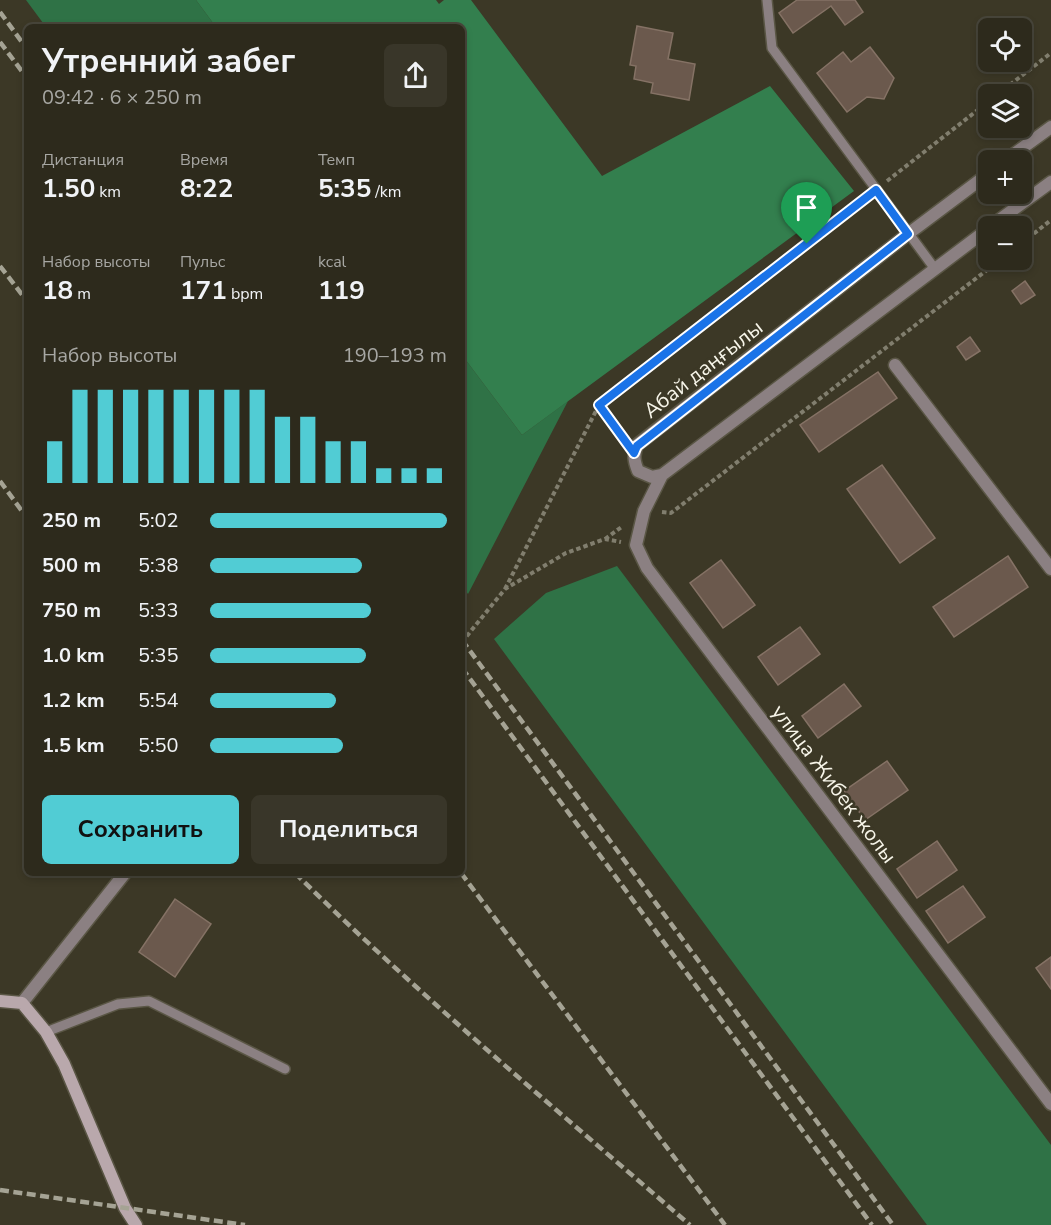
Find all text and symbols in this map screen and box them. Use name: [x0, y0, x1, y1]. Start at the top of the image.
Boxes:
map controls: [978, 18, 1032, 270]
button: locate: [978, 18, 1032, 72]
text: Утренний забег: [42, 39, 295, 84]
button: share: [384, 44, 447, 107]
text: 09:42 · 6 × 250 m: [42, 84, 202, 111]
button: layers: [978, 84, 1032, 138]
text: Дистанция: [42, 149, 124, 171]
text: Время: [180, 149, 228, 171]
text: Темп: [318, 149, 355, 171]
button: +: [978, 150, 1032, 204]
text: 1.50: [42, 171, 95, 206]
text: 8:22: [180, 171, 233, 206]
text: 5:35: [318, 171, 371, 206]
text: km: [95, 181, 121, 203]
text: /km: [371, 181, 402, 203]
pin: [781, 182, 832, 244]
icon: arrive: [790, 191, 823, 224]
button: −: [978, 216, 1032, 270]
text: Набор высоты: [42, 251, 150, 273]
text: Пульс: [180, 251, 225, 273]
text: kcal: [318, 251, 346, 273]
text: 18: [42, 273, 73, 308]
text: 171: [180, 273, 227, 308]
text: 119: [318, 273, 365, 308]
text: m: [73, 283, 91, 305]
text: bpm: [227, 283, 263, 305]
street label: Абай даңғылы: [637, 313, 769, 425]
text: Набор высоты: [42, 342, 177, 369]
text: 190–193 m: [343, 342, 447, 369]
text: 250 m: [42, 507, 101, 534]
text: 5:02: [138, 507, 179, 534]
text: 500 m: [42, 552, 101, 579]
text: 5:38: [138, 552, 179, 579]
text: 750 m: [42, 597, 101, 624]
text: 5:33: [138, 597, 179, 624]
text: 1.0 km: [42, 642, 105, 669]
text: 5:35: [138, 642, 179, 669]
text: 1.2 km: [42, 687, 105, 714]
text: 5:54: [138, 687, 179, 714]
street label: улица Жибек жолы: [765, 699, 903, 869]
text: 1.5 km: [42, 732, 105, 759]
text: 5:50: [138, 732, 179, 759]
button: Сохранить: [42, 795, 239, 864]
button: Поделиться: [251, 795, 447, 864]

